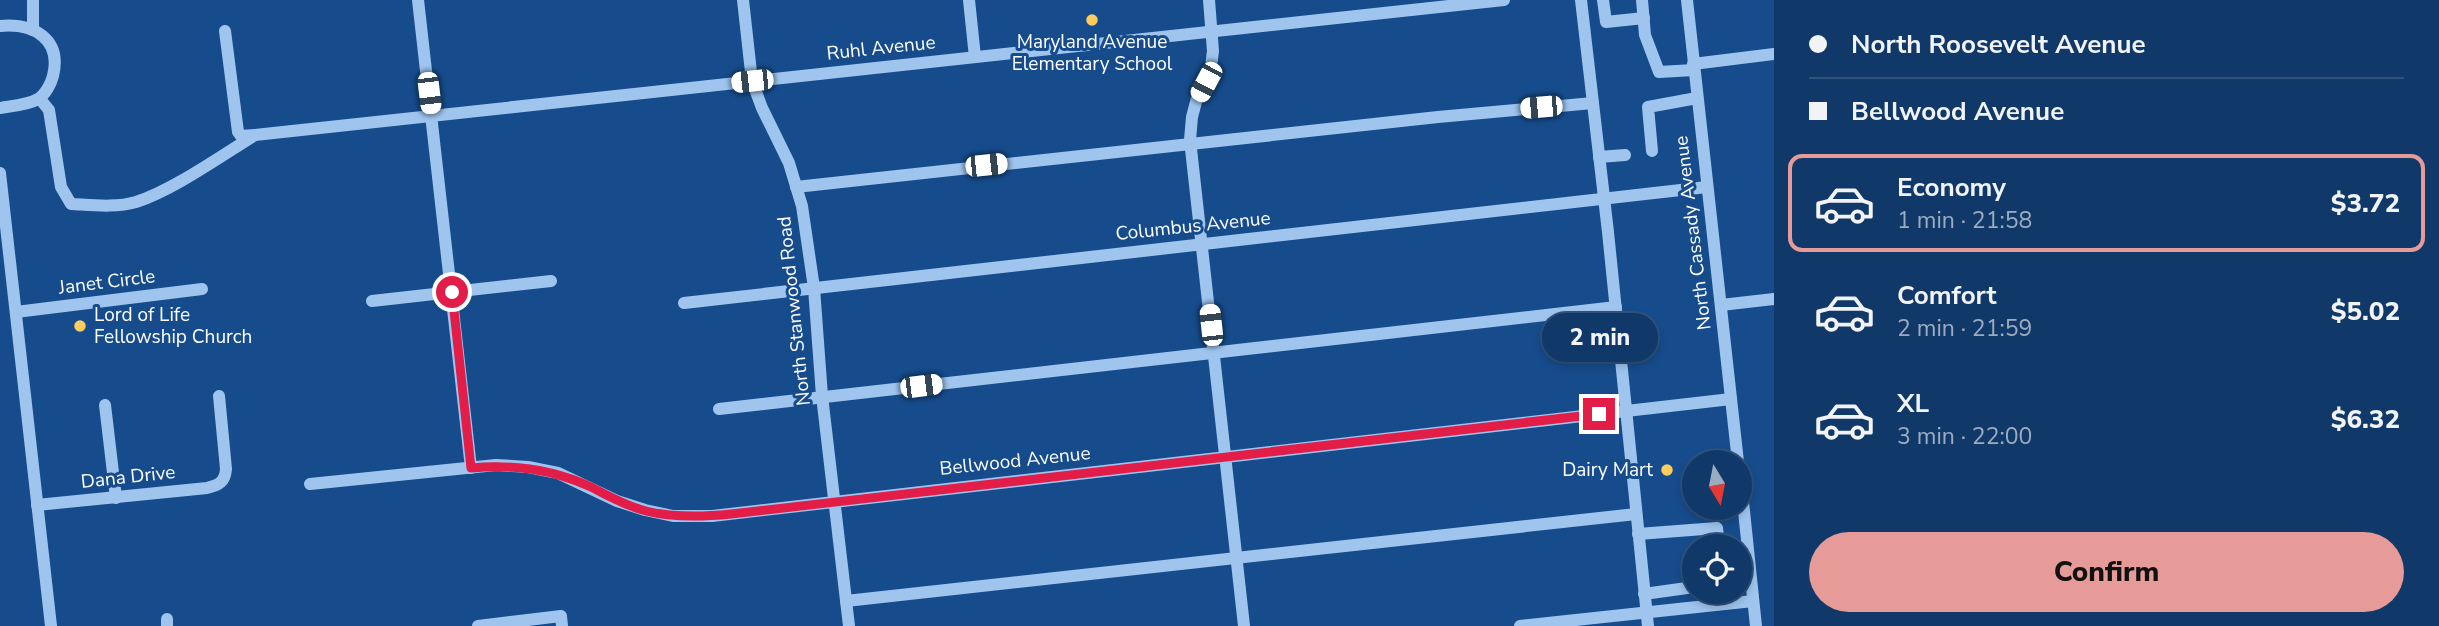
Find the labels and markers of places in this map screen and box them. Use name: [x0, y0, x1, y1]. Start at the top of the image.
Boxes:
marker: Maryland Avenue Elementary School: [1084, 12, 1100, 28]
place label: Maryland Avenue Elementary School: [1012, 29, 1173, 77]
place label: Lord of Life Fellowship Church: [94, 302, 252, 350]
marker: Lord of Life Fellowship Church: [72, 318, 88, 334]
place label: Dairy Mart: [1562, 457, 1653, 483]
marker: Dairy Mart: [1659, 462, 1675, 478]

